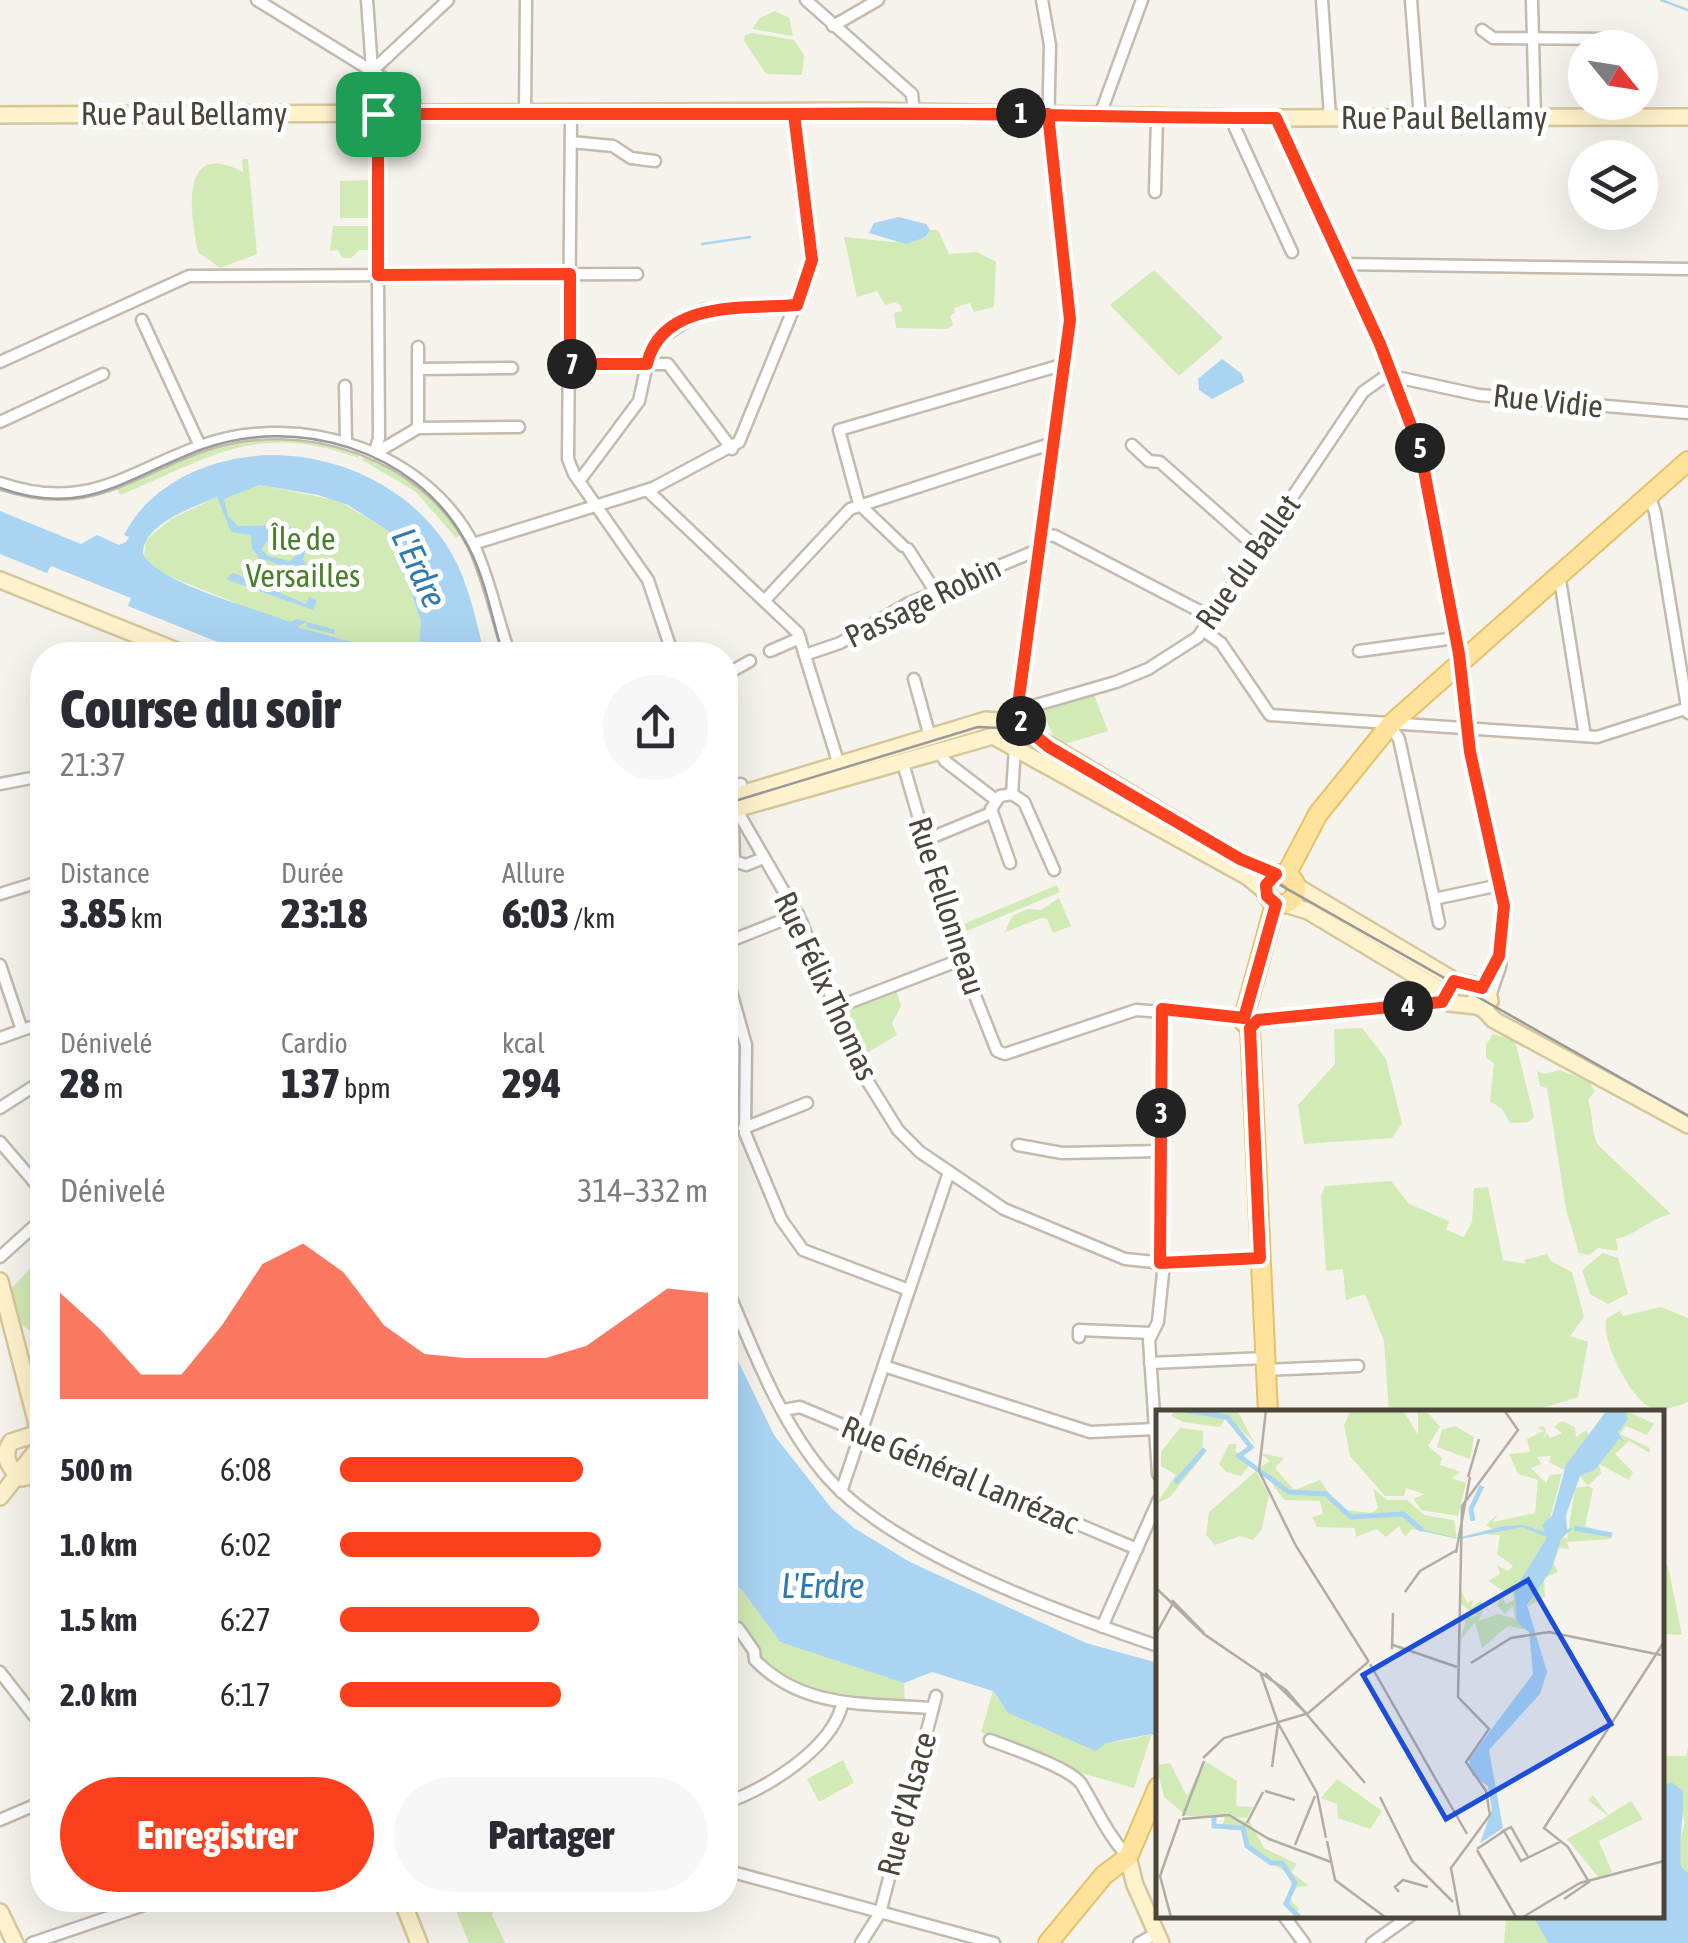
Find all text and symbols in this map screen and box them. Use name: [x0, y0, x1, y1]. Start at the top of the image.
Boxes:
north arrow: [1568, 30, 1658, 120]
map controls: [1568, 30, 1658, 230]
pin: [336, 72, 421, 157]
icon: arrive: [351, 87, 406, 142]
pin: 1: [996, 88, 1046, 138]
street label: Rue Paul Bellamy: [81, 95, 287, 132]
text: 1: [1014, 97, 1028, 129]
street label: Rue Paul Bellamy: [1341, 99, 1547, 136]
button: layers: [1568, 140, 1658, 230]
pin: 7: [547, 339, 597, 389]
text: 7: [565, 348, 579, 380]
street label: Rue Vidie: [1491, 376, 1605, 425]
pin: 5: [1395, 423, 1445, 473]
text: 5: [1413, 432, 1427, 464]
street label: Rue du Ballet: [1188, 487, 1307, 636]
park label: Île de Versailles: [246, 520, 360, 594]
water label: L'Erdre: [384, 521, 456, 614]
street label: Passage Robin: [839, 548, 1007, 655]
button: share: [603, 675, 708, 780]
text: Course du soir: [60, 677, 340, 740]
pin: 2: [996, 696, 1046, 746]
text: 2: [1014, 705, 1028, 737]
text: 21:37: [60, 746, 126, 783]
street label: Rue Fellonneau: [901, 812, 994, 999]
text: Distance: [60, 857, 150, 889]
text: Durée: [281, 857, 344, 889]
text: Allure: [502, 857, 565, 889]
street label: Rue Félix Thomas: [767, 886, 886, 1086]
text: 3.85: [60, 889, 127, 937]
text: 23:18: [281, 889, 367, 937]
text: 6:03: [502, 889, 570, 937]
text: km: [127, 902, 163, 934]
text: /km: [570, 902, 615, 934]
pin: 4: [1383, 981, 1433, 1031]
text: 4: [1401, 990, 1415, 1022]
text: Dénivelé: [60, 1027, 152, 1059]
text: Cardio: [281, 1027, 348, 1059]
text: kcal: [502, 1027, 545, 1059]
text: 28: [60, 1059, 99, 1107]
text: 137: [281, 1059, 340, 1107]
text: 294: [502, 1059, 561, 1107]
text: m: [99, 1072, 123, 1104]
text: bpm: [340, 1072, 391, 1104]
pin: 3: [1136, 1088, 1186, 1138]
text: 3: [1154, 1097, 1168, 1129]
text: Dénivelé: [60, 1172, 165, 1209]
text: 314–332 m: [578, 1172, 708, 1209]
street label: Rue Général Lanrézac: [836, 1408, 1084, 1541]
inset map: [1156, 1410, 1663, 1918]
text: 500 m: [60, 1451, 133, 1488]
text: 6:08: [220, 1451, 271, 1488]
text: 1.0 km: [60, 1526, 137, 1563]
text: 6:02: [220, 1526, 271, 1563]
water label: L'Erdre: [781, 1565, 865, 1605]
text: 1.5 km: [60, 1601, 137, 1638]
text: 6:27: [220, 1601, 271, 1638]
text: 2.0 km: [60, 1676, 137, 1713]
text: 6:17: [220, 1676, 271, 1713]
street label: Rue d'Alsace: [870, 1728, 943, 1880]
button: Enregistrer: [60, 1777, 374, 1892]
button: Partager: [394, 1777, 708, 1892]

